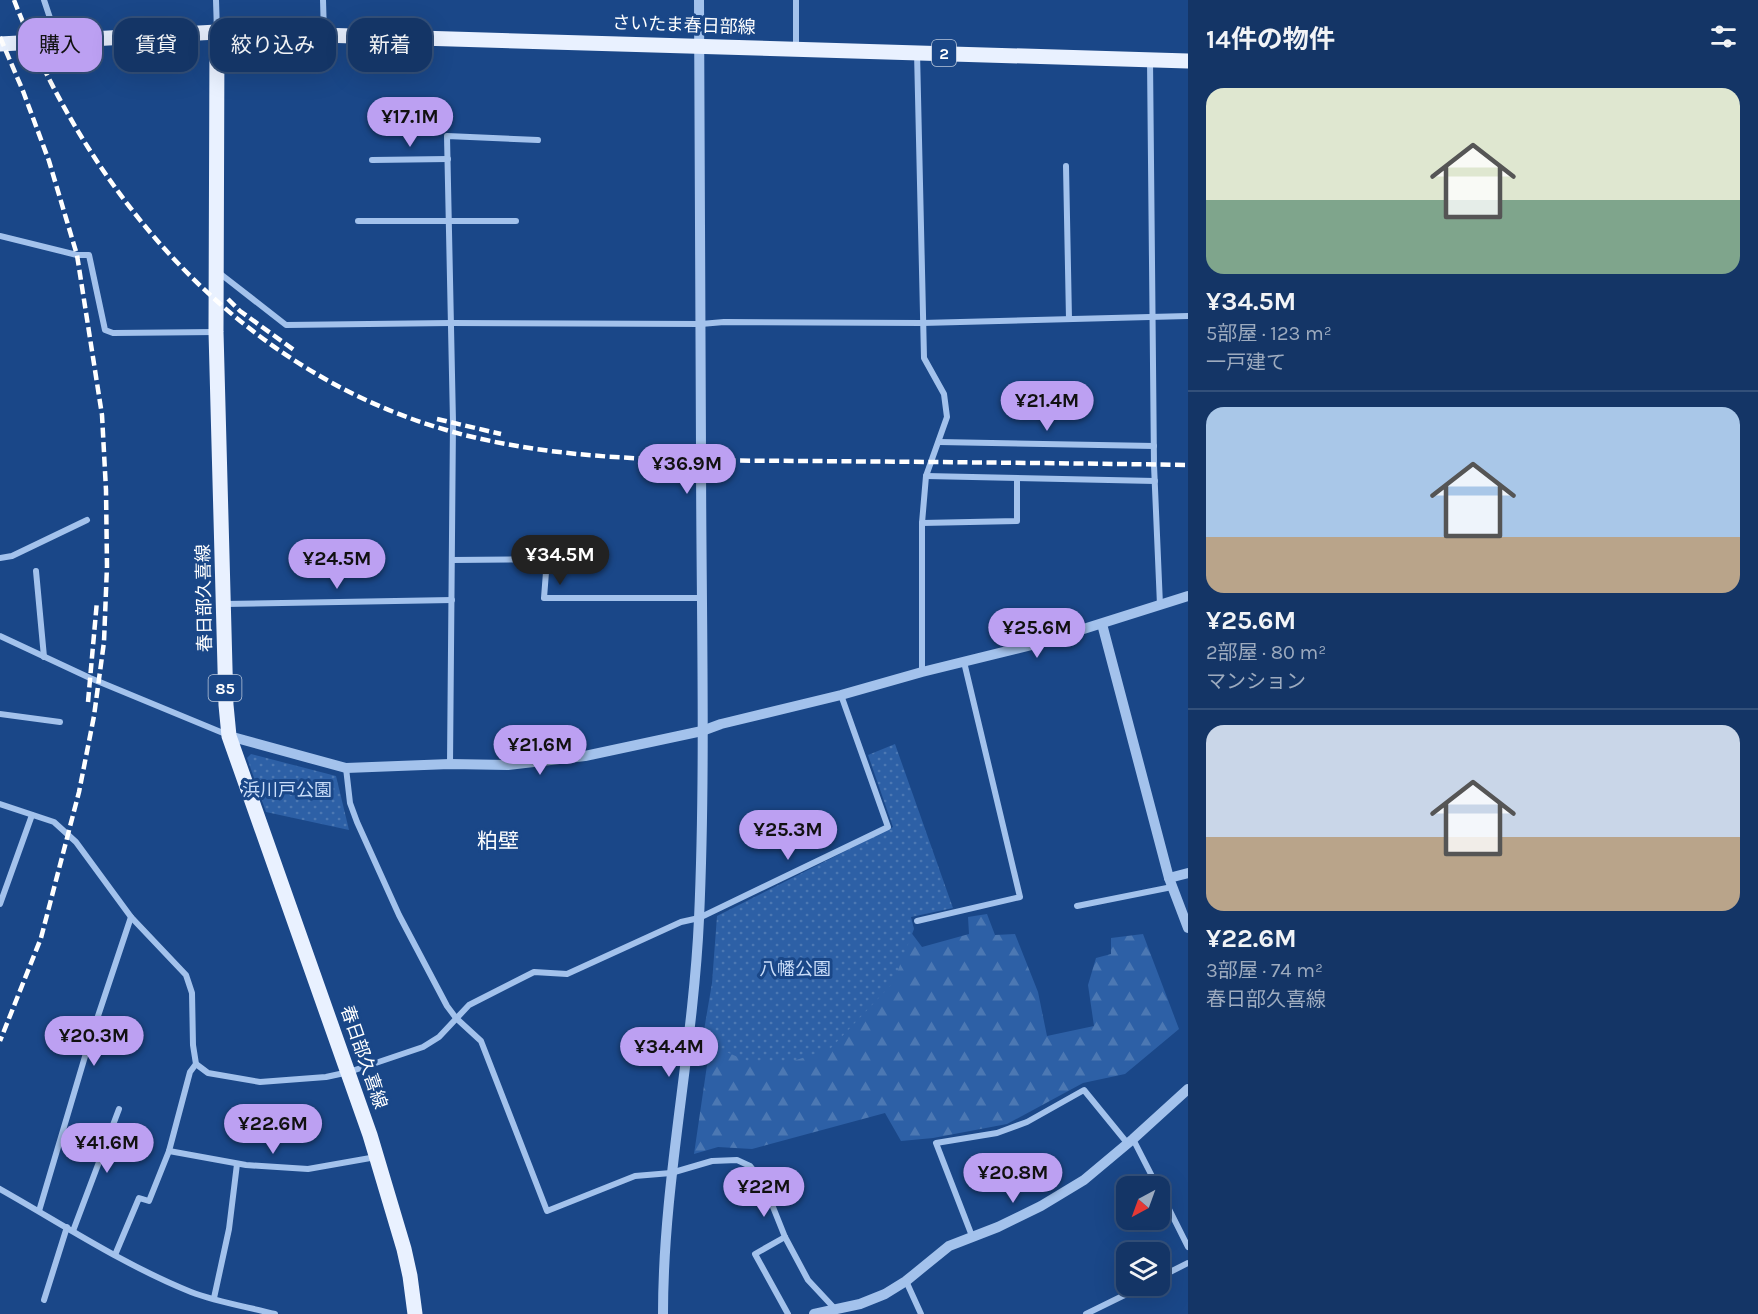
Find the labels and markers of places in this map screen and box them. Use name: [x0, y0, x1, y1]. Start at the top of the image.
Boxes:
pin: ¥17.1M: [361, 97, 459, 148]
pin: ¥21.4M: [998, 381, 1096, 432]
pin: ¥36.9M: [638, 444, 736, 495]
pin: ¥34.5M: [511, 535, 609, 586]
pin: ¥24.5M: [288, 539, 386, 590]
pin: ¥25.6M: [988, 608, 1086, 659]
pin: ¥21.6M: [491, 725, 589, 776]
pin: ¥25.3M: [739, 810, 837, 861]
pin: ¥20.3M: [45, 1016, 143, 1067]
pin: ¥34.4M: [620, 1027, 718, 1078]
pin: ¥22.6M: [224, 1104, 322, 1155]
pin: ¥41.6M: [58, 1123, 156, 1174]
pin: ¥20.8M: [964, 1153, 1062, 1204]
pin: ¥22M: [728, 1167, 800, 1218]

